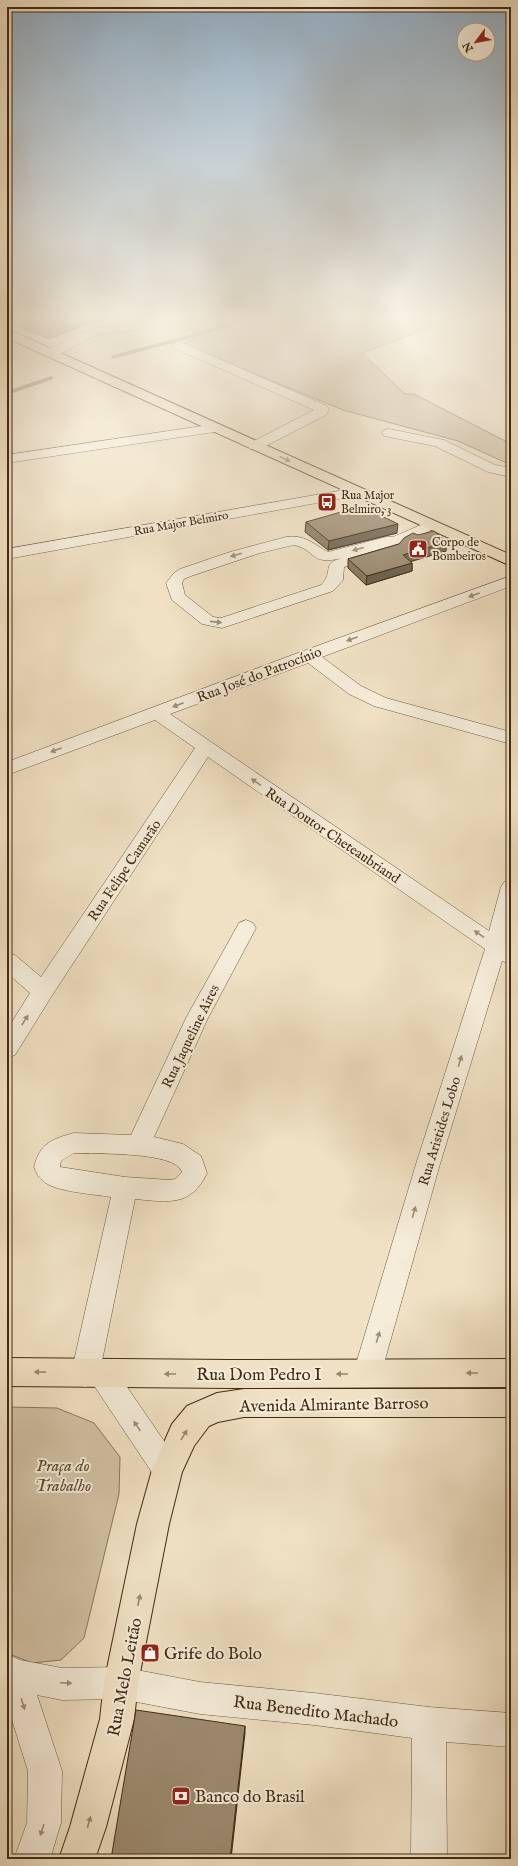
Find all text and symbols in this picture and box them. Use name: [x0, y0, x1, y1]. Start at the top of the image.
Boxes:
north arrow: [456, 22, 496, 62]
text: N: [460, 39, 477, 55]
one-way arrow: [279, 456, 290, 462]
place label: Rua Major Belmiro, 3: [341, 488, 395, 517]
bus stop icon: Rua Major Belmiro, 3: [316, 491, 338, 513]
street label: Rua Major Belmiro: [133, 508, 230, 539]
place label: Corpo de Bombeiros: [432, 535, 486, 564]
public building icon: Corpo de Bombeiros: [407, 538, 429, 560]
one-way arrow: [352, 546, 364, 552]
one-way arrow: [229, 553, 242, 559]
one-way arrow: [468, 592, 480, 598]
one-way arrow: [209, 619, 222, 625]
one-way arrow: [346, 637, 358, 643]
street label: Rua José do Patrocínio: [194, 643, 325, 707]
one-way arrow: [172, 702, 184, 708]
one-way arrow: [50, 748, 62, 754]
one-way arrow: [250, 778, 261, 786]
street label: Rua Doutor Cheteaubriand: [261, 784, 404, 888]
street label: Rua Felipe Camarão: [84, 816, 166, 925]
one-way arrow: [473, 931, 484, 938]
street label: Rua Jaqueline Aires: [158, 982, 224, 1091]
one-way arrow: [21, 1015, 29, 1025]
one-way arrow: [457, 1054, 463, 1066]
street label: Rua Aristides Lobo: [415, 1074, 465, 1188]
one-way arrow: [411, 1206, 417, 1218]
one-way arrow: [375, 1330, 381, 1342]
street label: Rua Dom Pedro I: [196, 1365, 322, 1386]
one-way arrow: [34, 1369, 46, 1376]
one-way arrow: [465, 1370, 478, 1376]
one-way arrow: [163, 1371, 176, 1377]
one-way arrow: [335, 1371, 348, 1377]
street label: Avenida Almirante Barroso: [238, 1393, 429, 1418]
one-way arrow: [133, 1421, 141, 1431]
one-way arrow: [180, 1430, 188, 1440]
park label: Praça do Trabalho: [35, 1456, 91, 1497]
one-way arrow: [136, 1594, 142, 1606]
street label: Rua Melo Leitão: [104, 1616, 147, 1739]
shop icon: Grife do Bolo: [139, 1642, 161, 1664]
place label: Grife do Bolo: [164, 1644, 262, 1665]
one-way arrow: [60, 1680, 72, 1687]
street label: Rua Benedito Machado: [232, 1692, 400, 1733]
one-way arrow: [20, 1699, 26, 1711]
bank icon: Banco do Brasil: [170, 1785, 192, 1807]
place label: Banco do Brasil: [195, 1787, 305, 1808]
one-way arrow: [86, 1816, 92, 1828]
one-way arrow: [38, 1825, 44, 1837]

